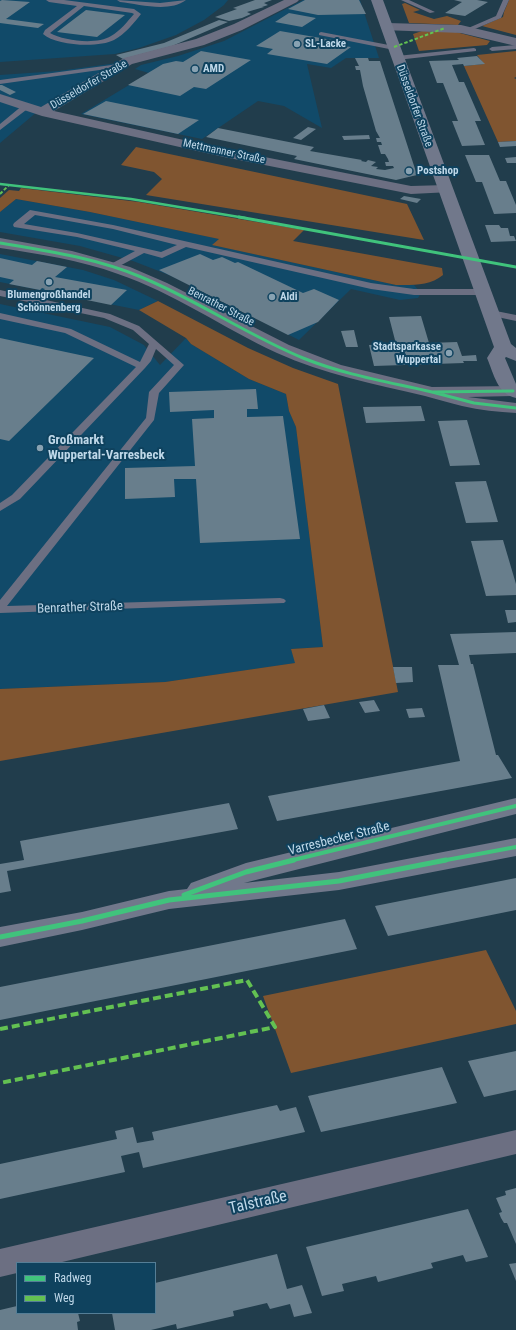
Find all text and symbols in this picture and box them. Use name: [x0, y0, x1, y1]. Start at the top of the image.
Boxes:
place label: SL-Lacke: [305, 37, 346, 51]
marker: SL-Lacke: [292, 39, 302, 49]
street label: Düsseldorfer Straße: [48, 58, 130, 112]
place label: AMD: [203, 62, 224, 76]
street label: Düsseldorfer Straße: [393, 63, 435, 149]
marker: AMD: [190, 64, 200, 74]
street label: Mettmanner Straße: [182, 137, 266, 167]
place label: Postshop: [417, 164, 458, 178]
marker: Postshop: [404, 166, 414, 176]
marker: Blumengroßhandel Schönnenberg: [44, 277, 54, 287]
street label: Benrather Straße: [186, 285, 256, 329]
place label: Blumengroßhandel Schönnenberg: [7, 288, 91, 314]
place label: Aldi: [280, 290, 298, 304]
marker: Aldi: [267, 292, 277, 302]
place label: Stadtsparkasse Wuppertal: [373, 340, 441, 366]
marker: Stadtsparkasse Wuppertal: [444, 348, 454, 358]
place label: Großmarkt Wuppertal-Varresbeck: [48, 433, 165, 464]
marker: Großmarkt Wuppertal-Varresbeck: [35, 443, 45, 453]
street label: Benrather Straße: [37, 599, 123, 617]
street label: Varresbecker Straße: [287, 819, 391, 859]
street label: Talstraße: [227, 1187, 289, 1219]
legend: [16, 1262, 156, 1314]
text: Radweg: [54, 1271, 91, 1285]
text: Weg: [54, 1291, 75, 1305]

